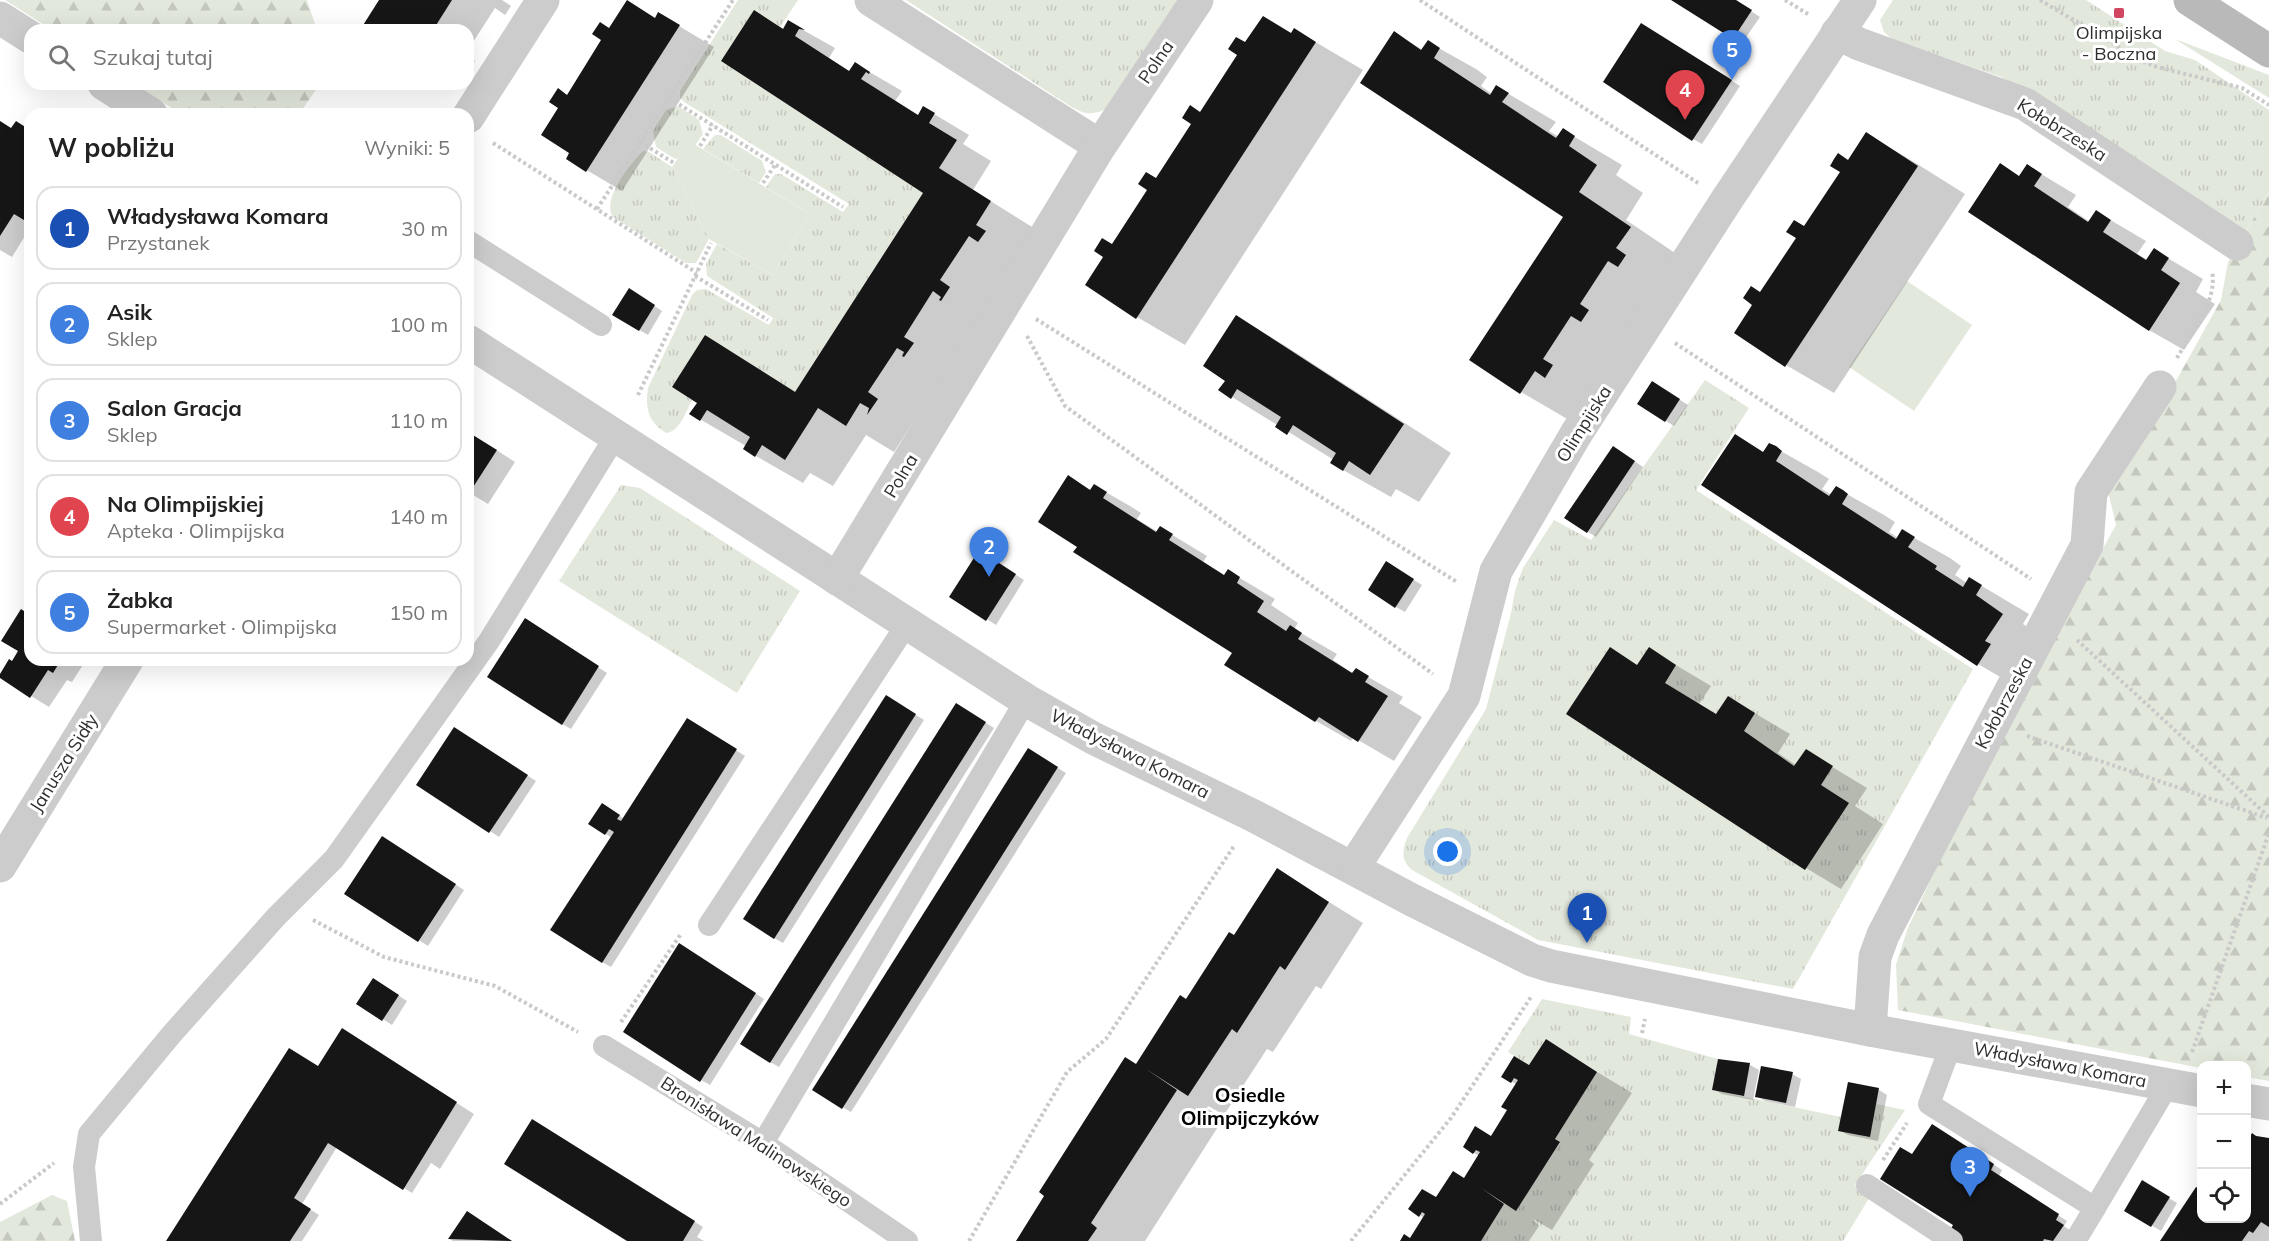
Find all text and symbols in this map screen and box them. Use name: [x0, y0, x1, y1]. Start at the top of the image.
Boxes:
marker: Olimpijska - Boczna: [2112, 6, 2126, 20]
place label: Olimpijska - Boczna: [2076, 21, 2162, 65]
search box: [24, 24, 474, 90]
pin: 5: [1712, 31, 1752, 80]
street label: Polna: [1133, 36, 1178, 88]
icon: search: [45, 41, 78, 74]
text: Szukaj tutaj: [93, 43, 213, 71]
pin: 4: [1666, 70, 1704, 120]
street label: Kołobrzeska: [2013, 93, 2111, 166]
text: W pobliżu: [48, 131, 175, 164]
text: Wyniki: 5: [364, 135, 450, 160]
text: Władysława Komara: [107, 202, 329, 230]
text: 1: [64, 216, 76, 241]
text: 30 m: [401, 216, 448, 241]
text: Przystanek: [107, 230, 210, 255]
text: Asik: [107, 298, 152, 326]
text: 2: [64, 312, 76, 337]
text: 100 m: [389, 312, 448, 337]
text: Sklep: [107, 326, 157, 351]
street label: Olimpijska: [1551, 381, 1616, 467]
text: Salon Gracja: [107, 394, 242, 422]
text: 3: [64, 408, 76, 433]
text: 110 m: [389, 408, 448, 433]
text: Sklep: [107, 422, 157, 447]
street label: Polna: [879, 450, 923, 502]
text: Na Olimpijskiej: [107, 490, 264, 518]
text: 4: [64, 504, 76, 529]
text: 140 m: [389, 504, 448, 529]
text: Apteka · Olimpijska: [107, 518, 285, 543]
pin: 2: [970, 528, 1008, 577]
text: Żabka: [107, 586, 173, 614]
text: 5: [64, 600, 76, 625]
text: 150 m: [389, 600, 448, 625]
text: Supermarket · Olimpijska: [107, 614, 337, 639]
street label: Kołobrzeska: [1970, 653, 2037, 753]
street label: Władysława Komara: [1047, 703, 1214, 804]
street label: Janusza Sidły: [24, 709, 103, 816]
your location: [1433, 837, 1462, 866]
pin: 1: [1568, 894, 1606, 943]
street label: Władysława Komara: [1972, 1036, 2148, 1093]
map controls: [2197, 1061, 2251, 1223]
button: +: [2197, 1061, 2251, 1115]
street label: Bronisława Malinowskiego: [656, 1071, 856, 1212]
district label: Osiedle Olimpijczyków: [1181, 1082, 1320, 1130]
button: −: [2197, 1115, 2251, 1169]
pin: 3: [1950, 1148, 1990, 1197]
button: locate: [2197, 1169, 2251, 1223]

